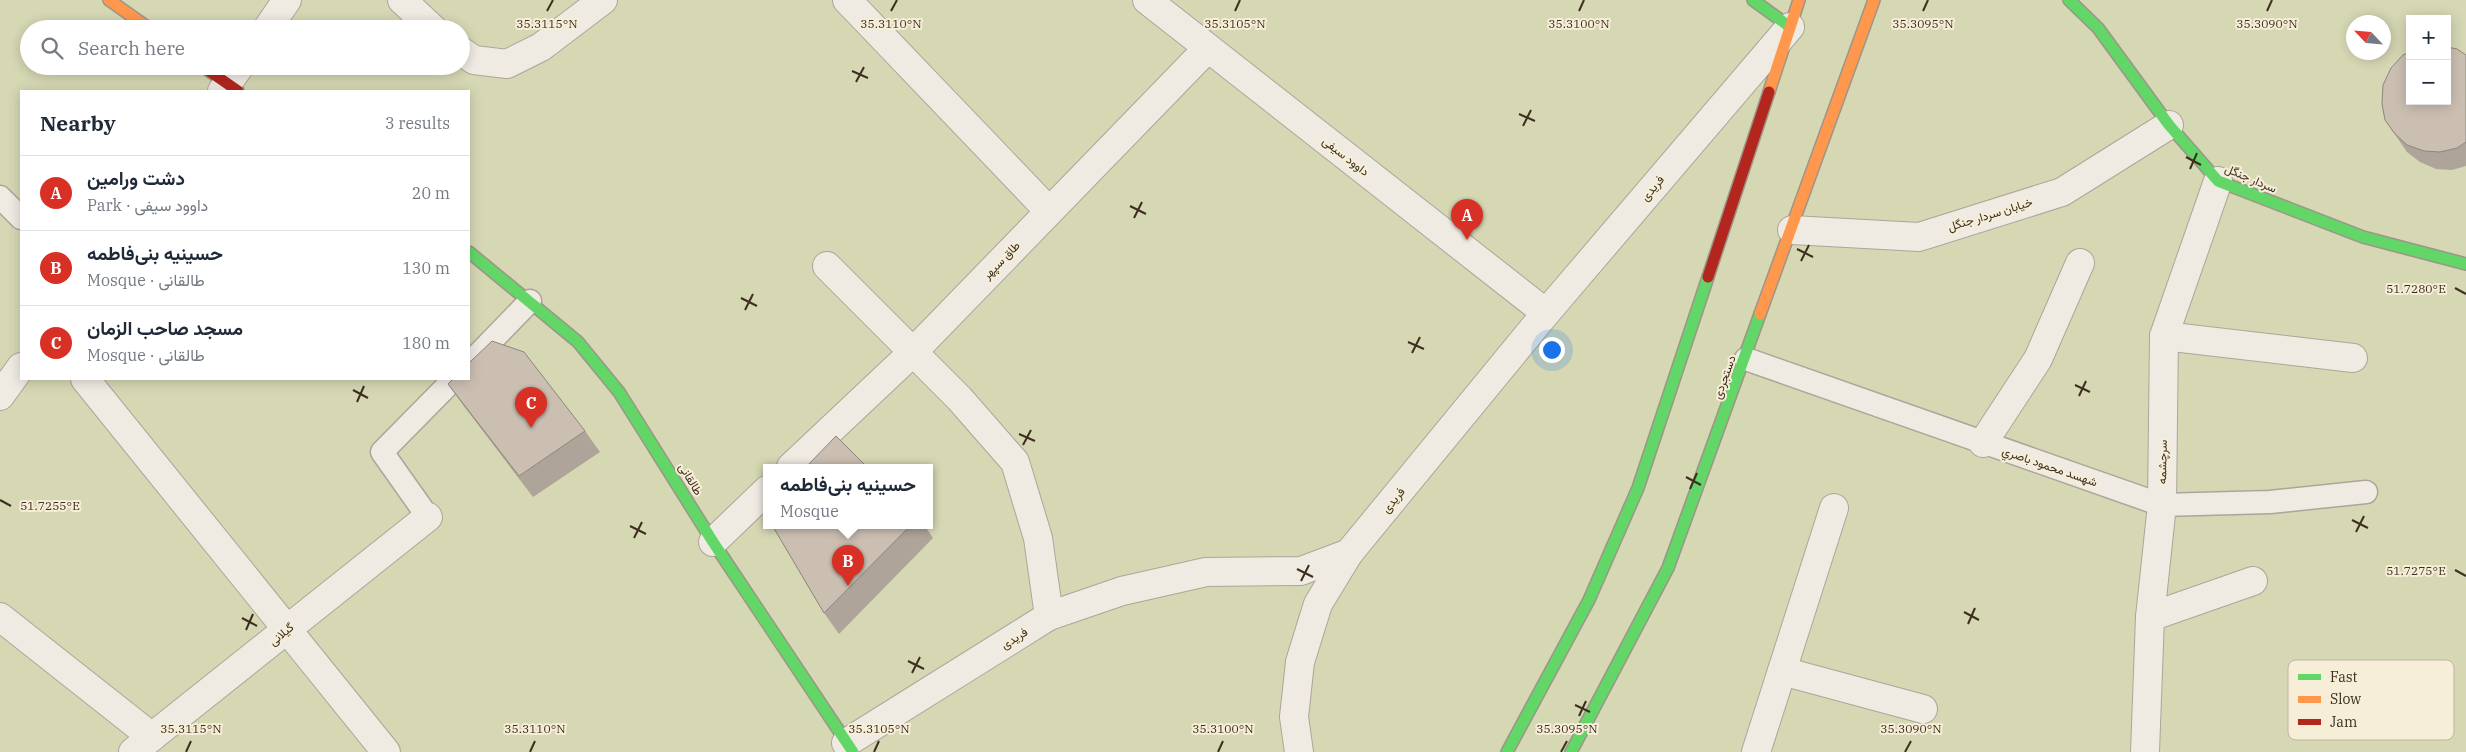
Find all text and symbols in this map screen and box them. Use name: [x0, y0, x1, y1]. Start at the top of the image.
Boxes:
north arrow: [2346, 15, 2391, 60]
map controls: [2406, 15, 2451, 105]
button: +: [2406, 15, 2451, 60]
text: 35.3115°N: [516, 16, 578, 31]
text: 35.3110°N: [860, 16, 922, 31]
text: 35.3105°N: [1204, 16, 1266, 31]
text: 35.3100°N: [1548, 16, 1610, 31]
text: 35.3095°N: [1892, 16, 1954, 31]
text: 35.3090°N: [2236, 16, 2298, 31]
search box: [20, 20, 470, 75]
icon: search: [38, 34, 66, 62]
text: Search here: [78, 36, 185, 60]
button: −: [2406, 60, 2451, 105]
text: Nearby: [40, 109, 116, 137]
text: 3 results: [385, 113, 450, 133]
street label: داوود سیفی: [1319, 133, 1373, 180]
street label: سردار جنگل: [2222, 160, 2279, 197]
text: دشت ورامین: [87, 166, 185, 190]
street label: فریدی: [1637, 172, 1668, 204]
text: A: [50, 183, 62, 203]
text: 20 m: [412, 183, 450, 203]
street label: خیابان سردار جنگل: [1946, 194, 2035, 235]
text: Park · داوود سیفی: [87, 195, 208, 215]
pin: A: [1451, 199, 1483, 240]
street label: طاق سپهر: [979, 238, 1024, 284]
text: حسینیه بنی‌فاطمه: [87, 241, 223, 265]
text: B: [50, 258, 62, 278]
text: 130 m: [402, 258, 450, 278]
text: Mosque · طالقانی: [87, 270, 205, 290]
text: 51.7280°E: [2386, 281, 2446, 296]
text: مسجد صاحب الزمان: [87, 316, 243, 340]
text: C: [51, 333, 61, 353]
text: 180 m: [402, 333, 450, 353]
your location: [1539, 337, 1565, 363]
text: Mosque · طالقانی: [87, 345, 205, 365]
street label: دستجردی: [1709, 353, 1740, 401]
pin: C: [515, 387, 547, 428]
street label: سرچشمه: [2154, 440, 2171, 484]
street label: شهسد محمود باصري: [1999, 443, 2100, 492]
street label: طالقانی: [675, 460, 706, 498]
popup: [763, 464, 933, 529]
text: حسینیه بنی‌فاطمه: [780, 472, 916, 496]
street label: فریدی: [1378, 484, 1409, 517]
text: 51.7255°E: [20, 498, 80, 513]
text: Mosque: [780, 501, 839, 521]
pin: B: [832, 545, 864, 586]
text: 51.7275°E: [2386, 563, 2446, 578]
street label: گیلانی: [265, 619, 297, 649]
street label: فریدی: [998, 624, 1031, 653]
legend: [2288, 660, 2454, 740]
text: Fast: [2330, 668, 2358, 686]
text: Slow: [2330, 690, 2361, 708]
text: Jam: [2330, 713, 2357, 731]
text: 35.3115°N: [160, 721, 222, 736]
text: 35.3110°N: [504, 721, 566, 736]
text: 35.3105°N: [848, 721, 910, 736]
text: 35.3100°N: [1192, 721, 1254, 736]
text: 35.3095°N: [1536, 721, 1598, 736]
text: 35.3090°N: [1880, 721, 1942, 736]

